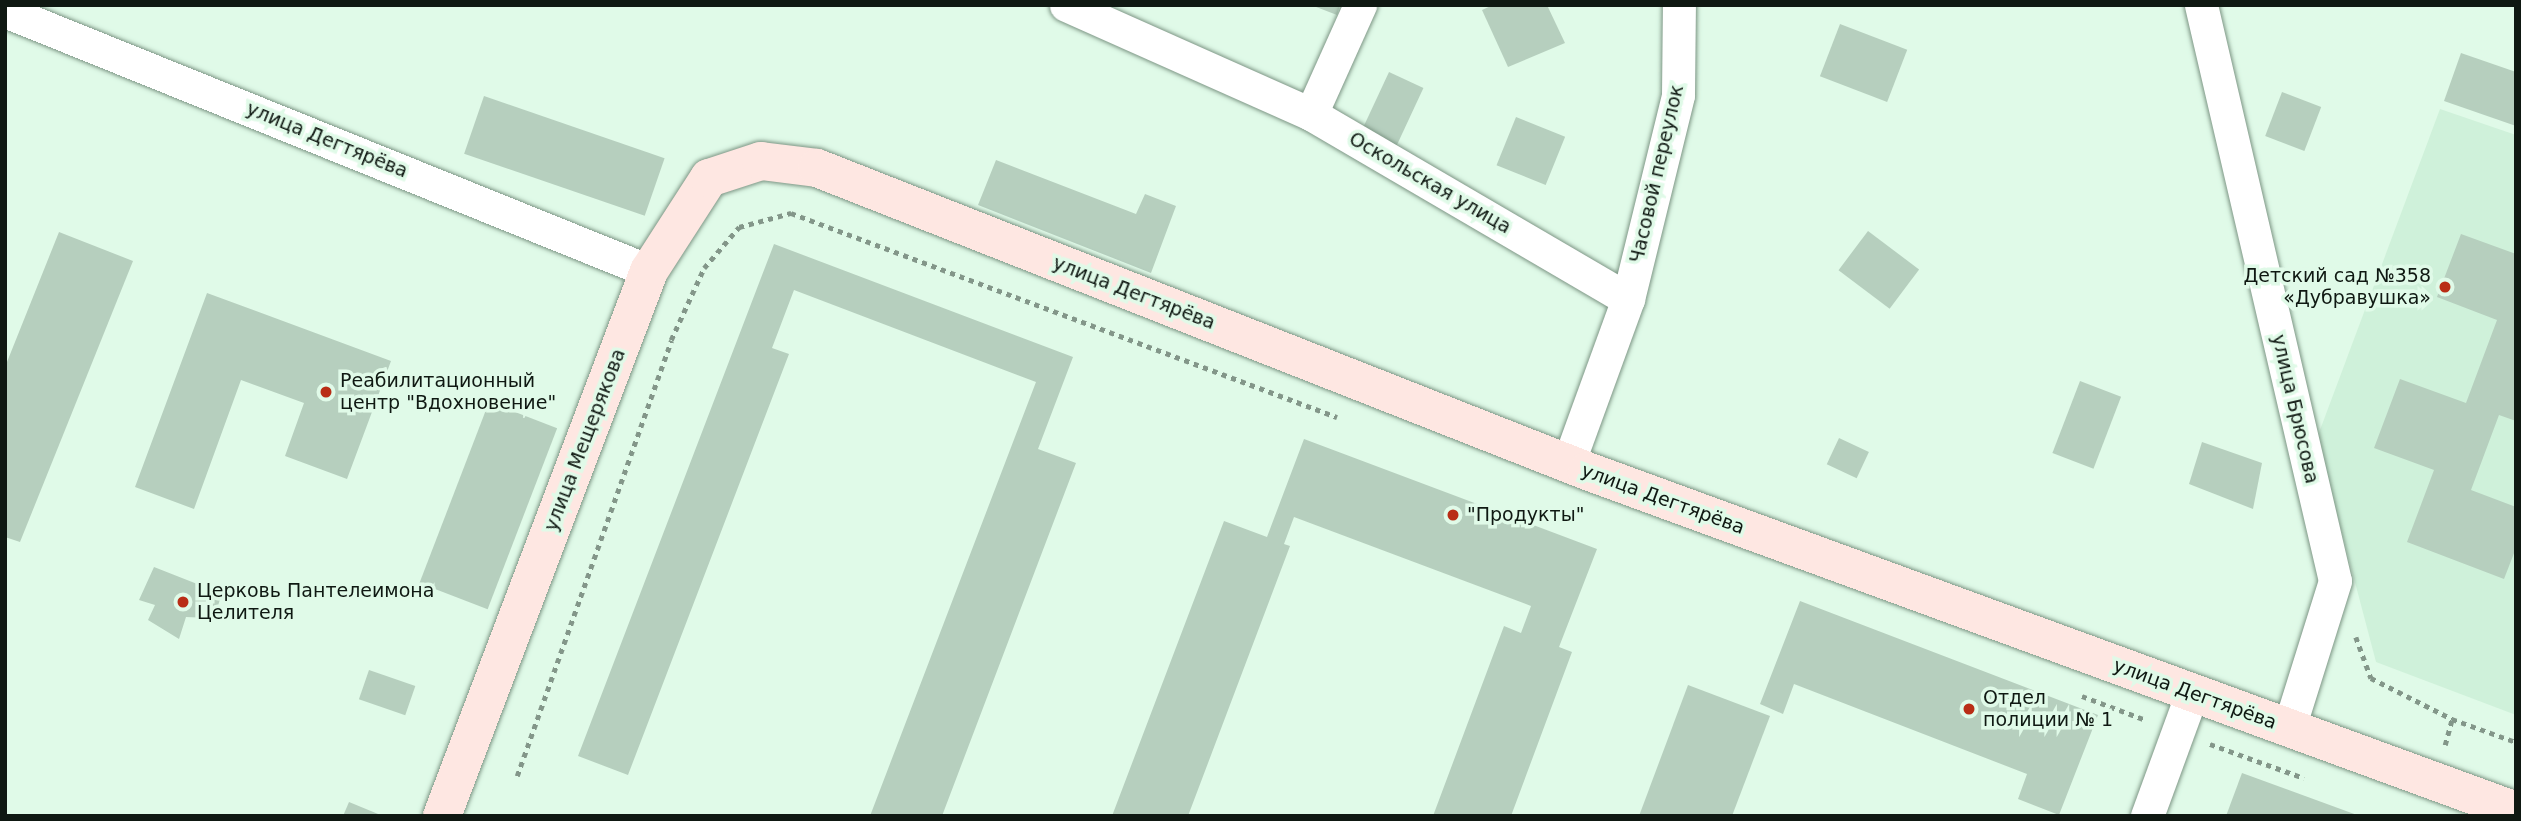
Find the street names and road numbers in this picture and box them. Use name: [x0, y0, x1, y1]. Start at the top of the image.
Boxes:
street label: Часовой переулок: [1625, 83, 1689, 265]
street label: улица Дегтярёва: [243, 97, 411, 183]
street label: Оскольская улица: [1345, 127, 1515, 239]
street label: улица Дегтярёва: [1050, 252, 1218, 334]
street label: улица Брюсова: [2267, 332, 2323, 486]
street label: улица Мещерякова: [540, 346, 630, 534]
street label: улица Дегтярёва: [1578, 459, 1748, 539]
street label: улица Дегтярёва: [2110, 654, 2280, 734]

